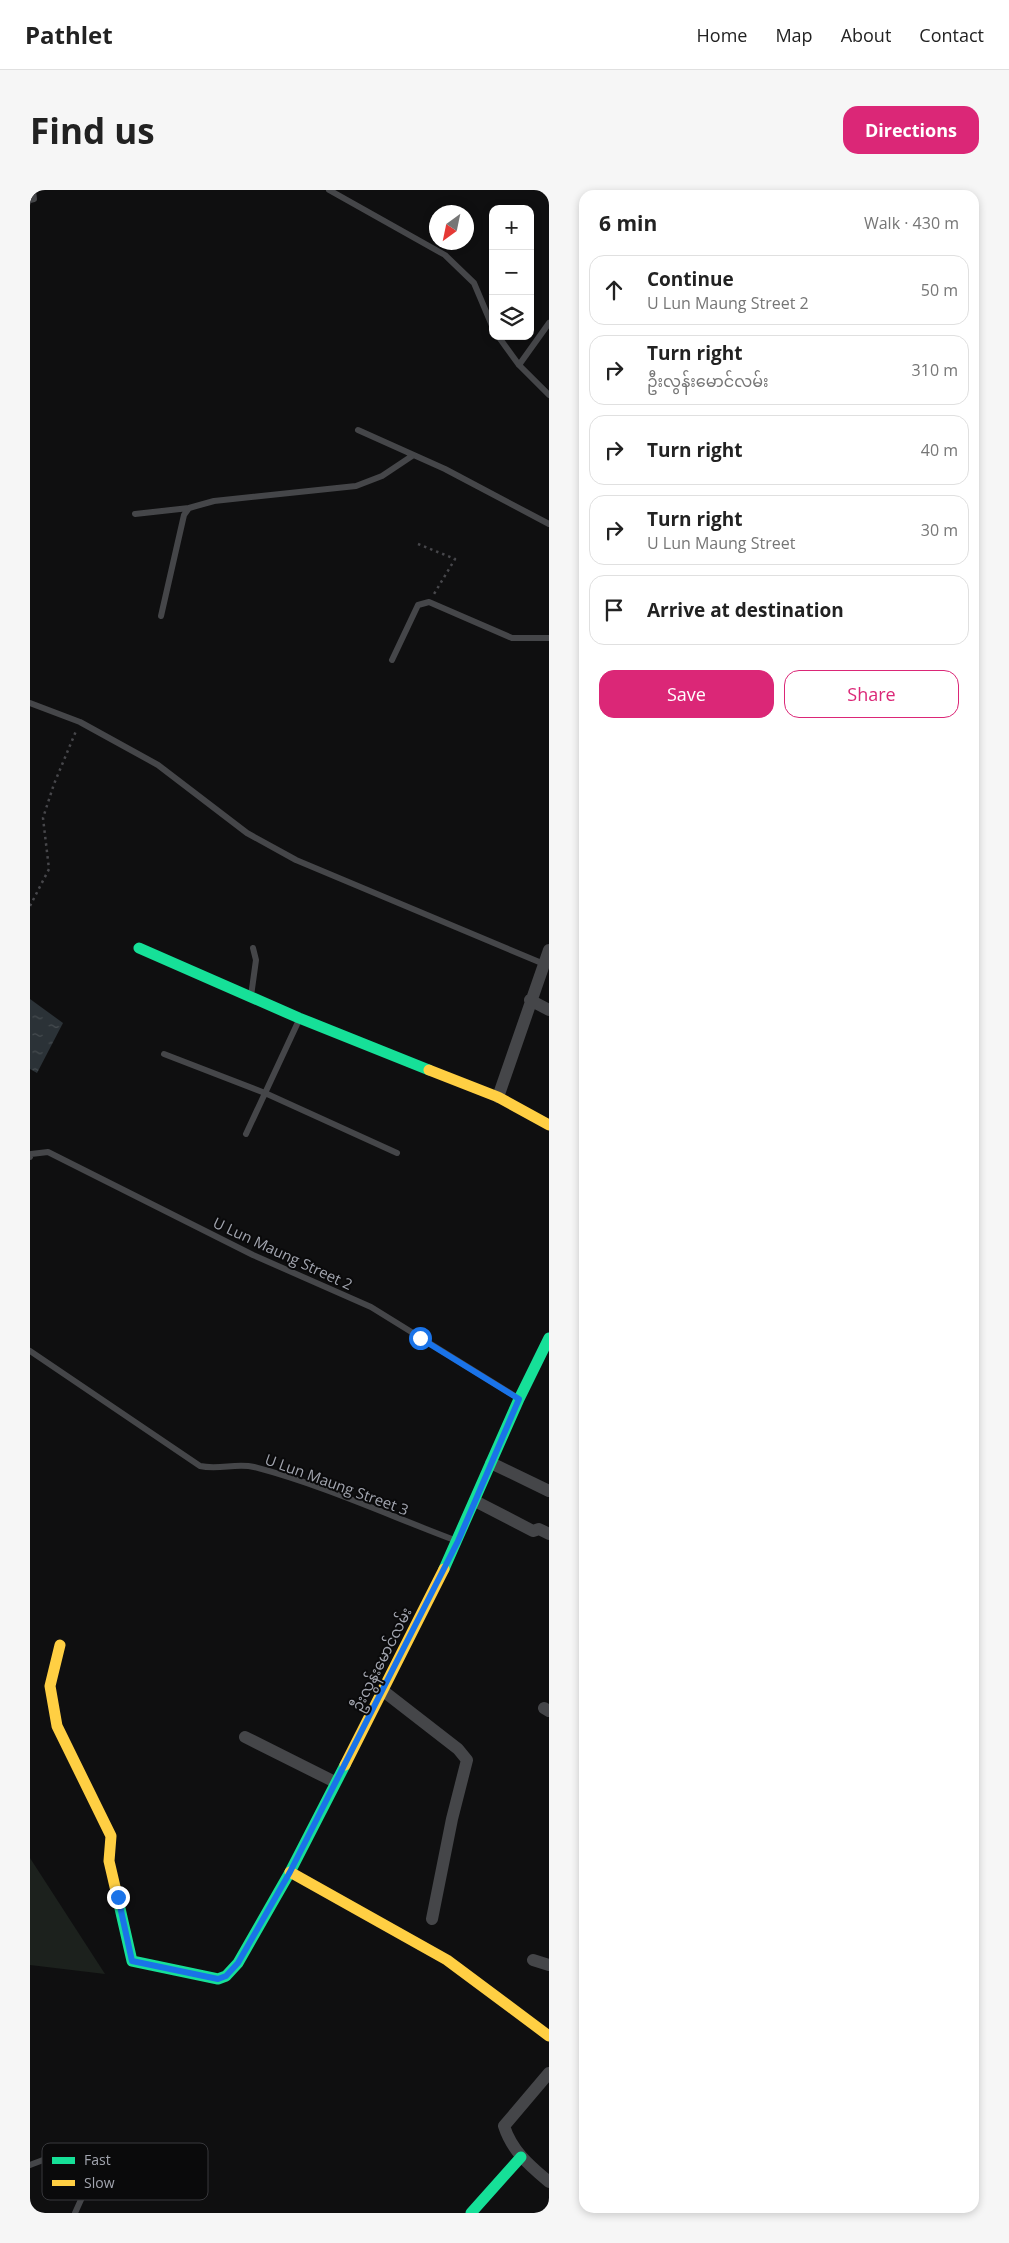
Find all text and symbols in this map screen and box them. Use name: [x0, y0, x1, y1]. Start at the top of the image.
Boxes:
text: Pathlet: [25, 18, 113, 51]
text: Home: [697, 23, 747, 47]
text: Map: [775, 23, 813, 47]
text: About: [841, 23, 891, 47]
text: Contact: [919, 23, 984, 47]
button: Directions: [843, 106, 979, 154]
text: Find us: [30, 107, 155, 154]
north arrow: [429, 205, 474, 250]
map controls: [489, 205, 534, 340]
button: +: [489, 205, 534, 250]
text: 6 min: [599, 209, 657, 237]
text: Walk · 430 m: [864, 212, 959, 234]
button: −: [489, 250, 534, 295]
text: Continue: [647, 266, 734, 292]
icon: ahead: [600, 276, 628, 304]
text: 50 m: [921, 279, 958, 301]
text: U Lun Maung Street 2: [647, 292, 809, 314]
button: layers: [489, 295, 534, 340]
text: Turn right: [647, 340, 742, 366]
icon: right: [600, 356, 628, 384]
text: 310 m: [912, 359, 958, 381]
text: ဦးလွန်းမောင်လမ်း: [647, 370, 769, 392]
icon: right: [600, 436, 628, 464]
text: Turn right: [647, 437, 742, 463]
text: 40 m: [921, 439, 958, 461]
text: Turn right: [647, 506, 742, 532]
icon: right: [600, 516, 628, 544]
text: 30 m: [921, 519, 958, 541]
text: U Lun Maung Street: [647, 532, 795, 554]
icon: arrive: [600, 596, 628, 624]
text: Arrive at destination: [647, 597, 844, 623]
button: Save: [599, 670, 774, 718]
button: Share: [784, 670, 959, 718]
street label: U Lun Maung Street 2: [210, 1212, 356, 1294]
route start: [409, 1327, 432, 1350]
street label: U Lun Maung Street 3: [262, 1449, 412, 1519]
street label: ဦးလွန်းမောင်လမ်း: [346, 1604, 418, 1716]
route end: [107, 1886, 130, 1909]
legend: [42, 2143, 208, 2200]
text: Fast: [84, 2150, 111, 2169]
text: Slow: [84, 2173, 115, 2192]

